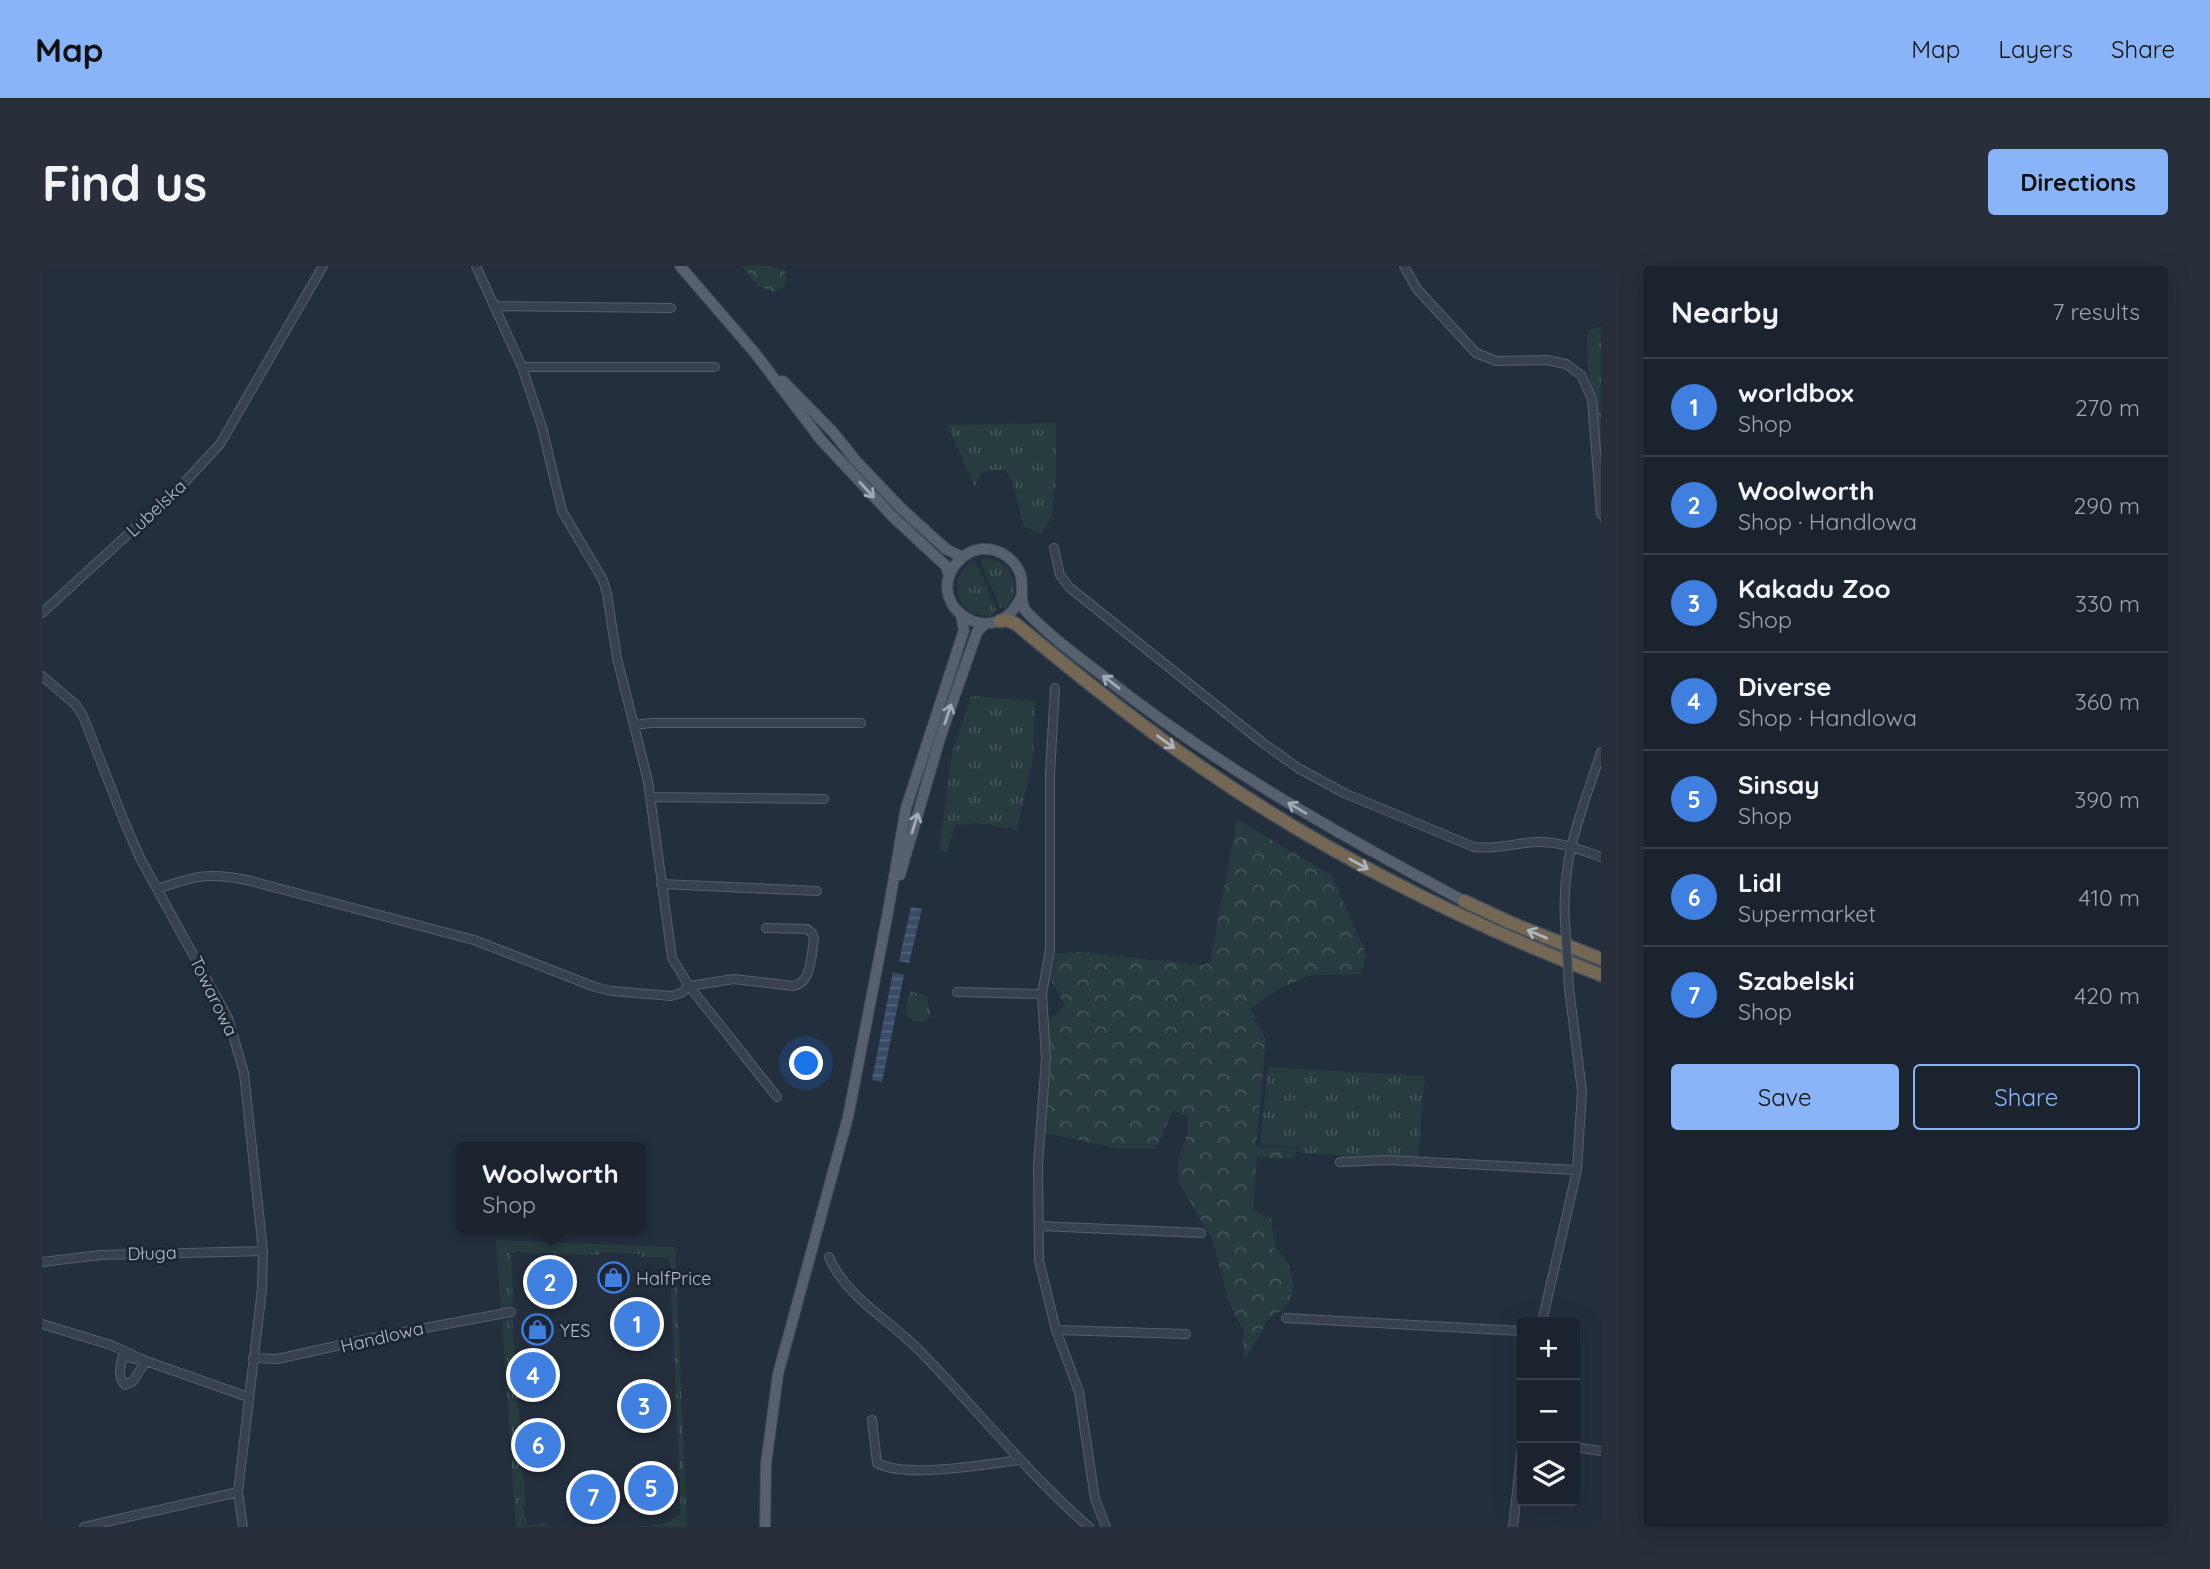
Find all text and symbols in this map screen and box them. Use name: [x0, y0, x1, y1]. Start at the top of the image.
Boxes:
text: Map: [35, 29, 103, 70]
text: Map: [1911, 34, 1960, 64]
text: Layers: [1998, 34, 2073, 64]
text: Share: [2111, 34, 2175, 64]
button: Directions: [1988, 149, 2168, 215]
text: Find us: [42, 152, 207, 213]
text: Nearby: [1671, 293, 1779, 331]
text: 7 results: [2052, 297, 2140, 326]
text: worldbox: [1738, 376, 1854, 409]
text: 1: [1690, 393, 1698, 422]
text: 270 m: [2075, 393, 2140, 422]
text: Shop: [1738, 409, 1792, 438]
street label: Lubelska: [121, 474, 191, 542]
text: Woolworth: [1738, 474, 1875, 507]
one-way arrow: [859, 481, 876, 498]
text: 2: [1687, 491, 1701, 520]
text: 290 m: [2073, 491, 2140, 520]
text: Shop · Handlowa: [1738, 507, 1917, 536]
text: Kakadu Zoo: [1738, 572, 1891, 605]
text: 3: [1688, 589, 1700, 618]
text: 330 m: [2075, 589, 2140, 618]
text: Shop: [1738, 605, 1792, 634]
text: Diverse: [1738, 670, 1832, 703]
one-way arrow: [1102, 674, 1120, 690]
text: 4: [1687, 687, 1701, 716]
text: 360 m: [2075, 687, 2140, 716]
text: Shop · Handlowa: [1738, 703, 1917, 732]
one-way arrow: [943, 704, 955, 726]
one-way arrow: [1156, 735, 1175, 750]
text: Sinsay: [1738, 768, 1819, 801]
text: 5: [1687, 785, 1701, 814]
text: 390 m: [2074, 785, 2140, 814]
one-way arrow: [1288, 801, 1308, 815]
text: Shop: [1738, 801, 1792, 830]
one-way arrow: [910, 813, 923, 835]
one-way arrow: [1348, 857, 1368, 871]
text: Lidl: [1738, 866, 1782, 899]
text: 6: [1688, 883, 1700, 912]
text: 410 m: [2079, 883, 2140, 912]
text: Supermarket: [1738, 899, 1876, 928]
one-way arrow: [1527, 927, 1549, 940]
street label: Towarowa: [185, 952, 243, 1040]
text: Szabelski: [1738, 964, 1855, 997]
text: 7: [1688, 981, 1700, 1010]
text: 420 m: [2074, 981, 2140, 1010]
text: Shop: [1738, 997, 1792, 1026]
your location: [789, 1046, 823, 1080]
button: Save: [1671, 1064, 1899, 1130]
button: Share: [1913, 1064, 2140, 1130]
popup: [456, 1142, 645, 1233]
text: Woolworth: [482, 1157, 619, 1190]
text: Shop: [482, 1190, 536, 1219]
street label: Długa: [127, 1241, 177, 1265]
pin: 2: [527, 1256, 573, 1308]
shop icon: HalfPrice: [596, 1261, 630, 1295]
place label: HalfPrice: [636, 1267, 712, 1290]
pin: 1: [614, 1298, 660, 1350]
shop icon: YES: [520, 1313, 554, 1347]
street label: Handlowa: [338, 1316, 426, 1358]
map controls: [1517, 1317, 1580, 1506]
button: +: [1517, 1317, 1580, 1380]
place label: YES: [560, 1319, 590, 1342]
pin: 4: [510, 1349, 556, 1401]
pin: 3: [621, 1380, 667, 1432]
button: −: [1517, 1380, 1580, 1443]
pin: 6: [515, 1419, 561, 1471]
button: layers: [1517, 1443, 1580, 1506]
pin: 5: [628, 1462, 674, 1514]
pin: 7: [570, 1471, 616, 1523]

